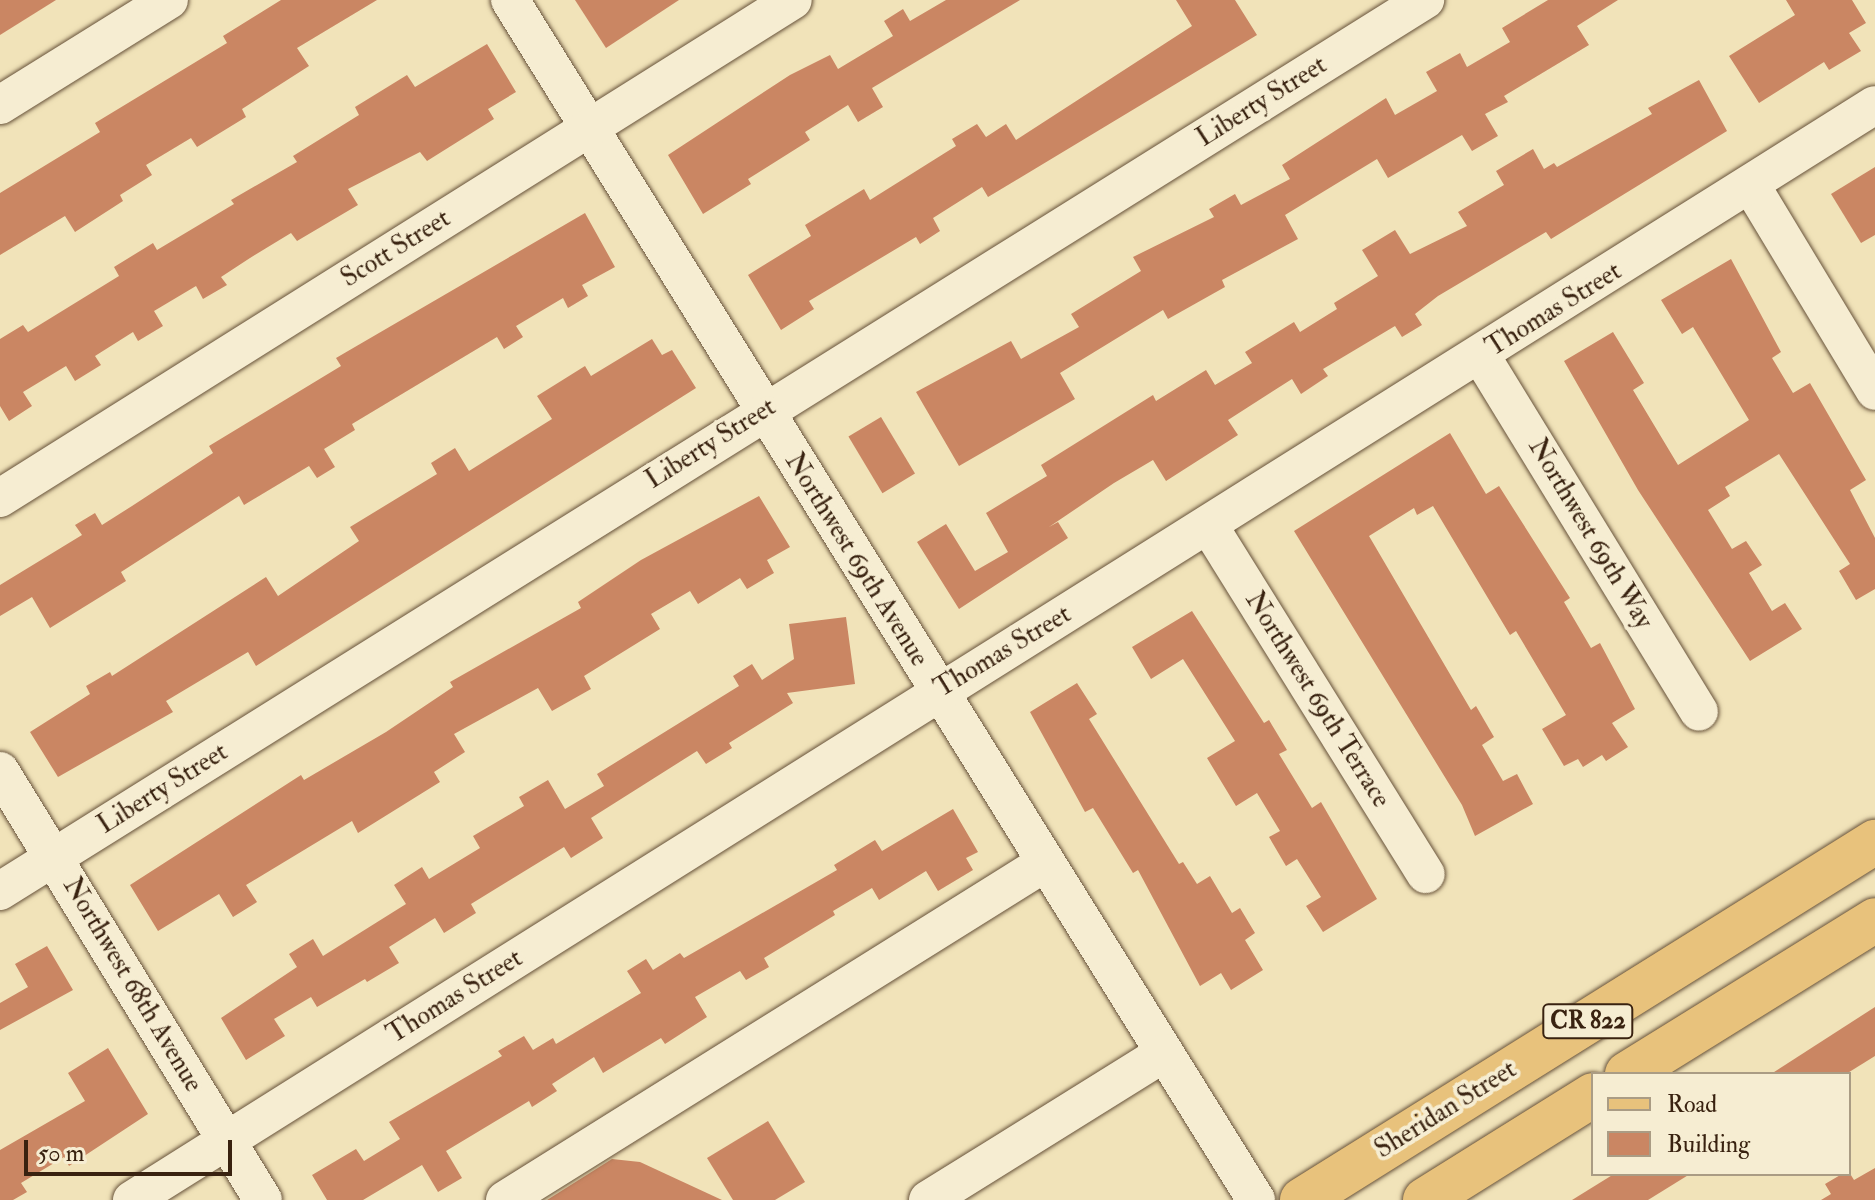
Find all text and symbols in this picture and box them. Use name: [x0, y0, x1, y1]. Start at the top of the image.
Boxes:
street label: Liberty Street: [1191, 50, 1333, 154]
street label: Scott Street: [336, 203, 456, 295]
street label: Thomas Street: [1481, 256, 1627, 364]
street label: Liberty Street: [640, 392, 782, 496]
street label: Northwest 69th Way: [1521, 433, 1659, 635]
street label: Northwest 69th Avenue: [778, 448, 934, 672]
street label: Northwest 69th Terrace: [1238, 586, 1396, 814]
street label: Thomas Street: [929, 599, 1077, 705]
street label: Liberty Street: [92, 737, 234, 841]
street label: Northwest 68th Avenue: [56, 872, 208, 1098]
street label: Thomas Street: [382, 943, 528, 1051]
road number: CR 822: [1542, 1001, 1634, 1041]
street label: Sheridan Street: [1370, 1054, 1522, 1166]
legend: [1591, 1072, 1851, 1176]
text: Road: [1667, 1089, 1717, 1120]
scale bar: [28, 1124, 236, 1174]
text: Building: [1667, 1129, 1750, 1160]
text: 50 m: [38, 1138, 84, 1169]

